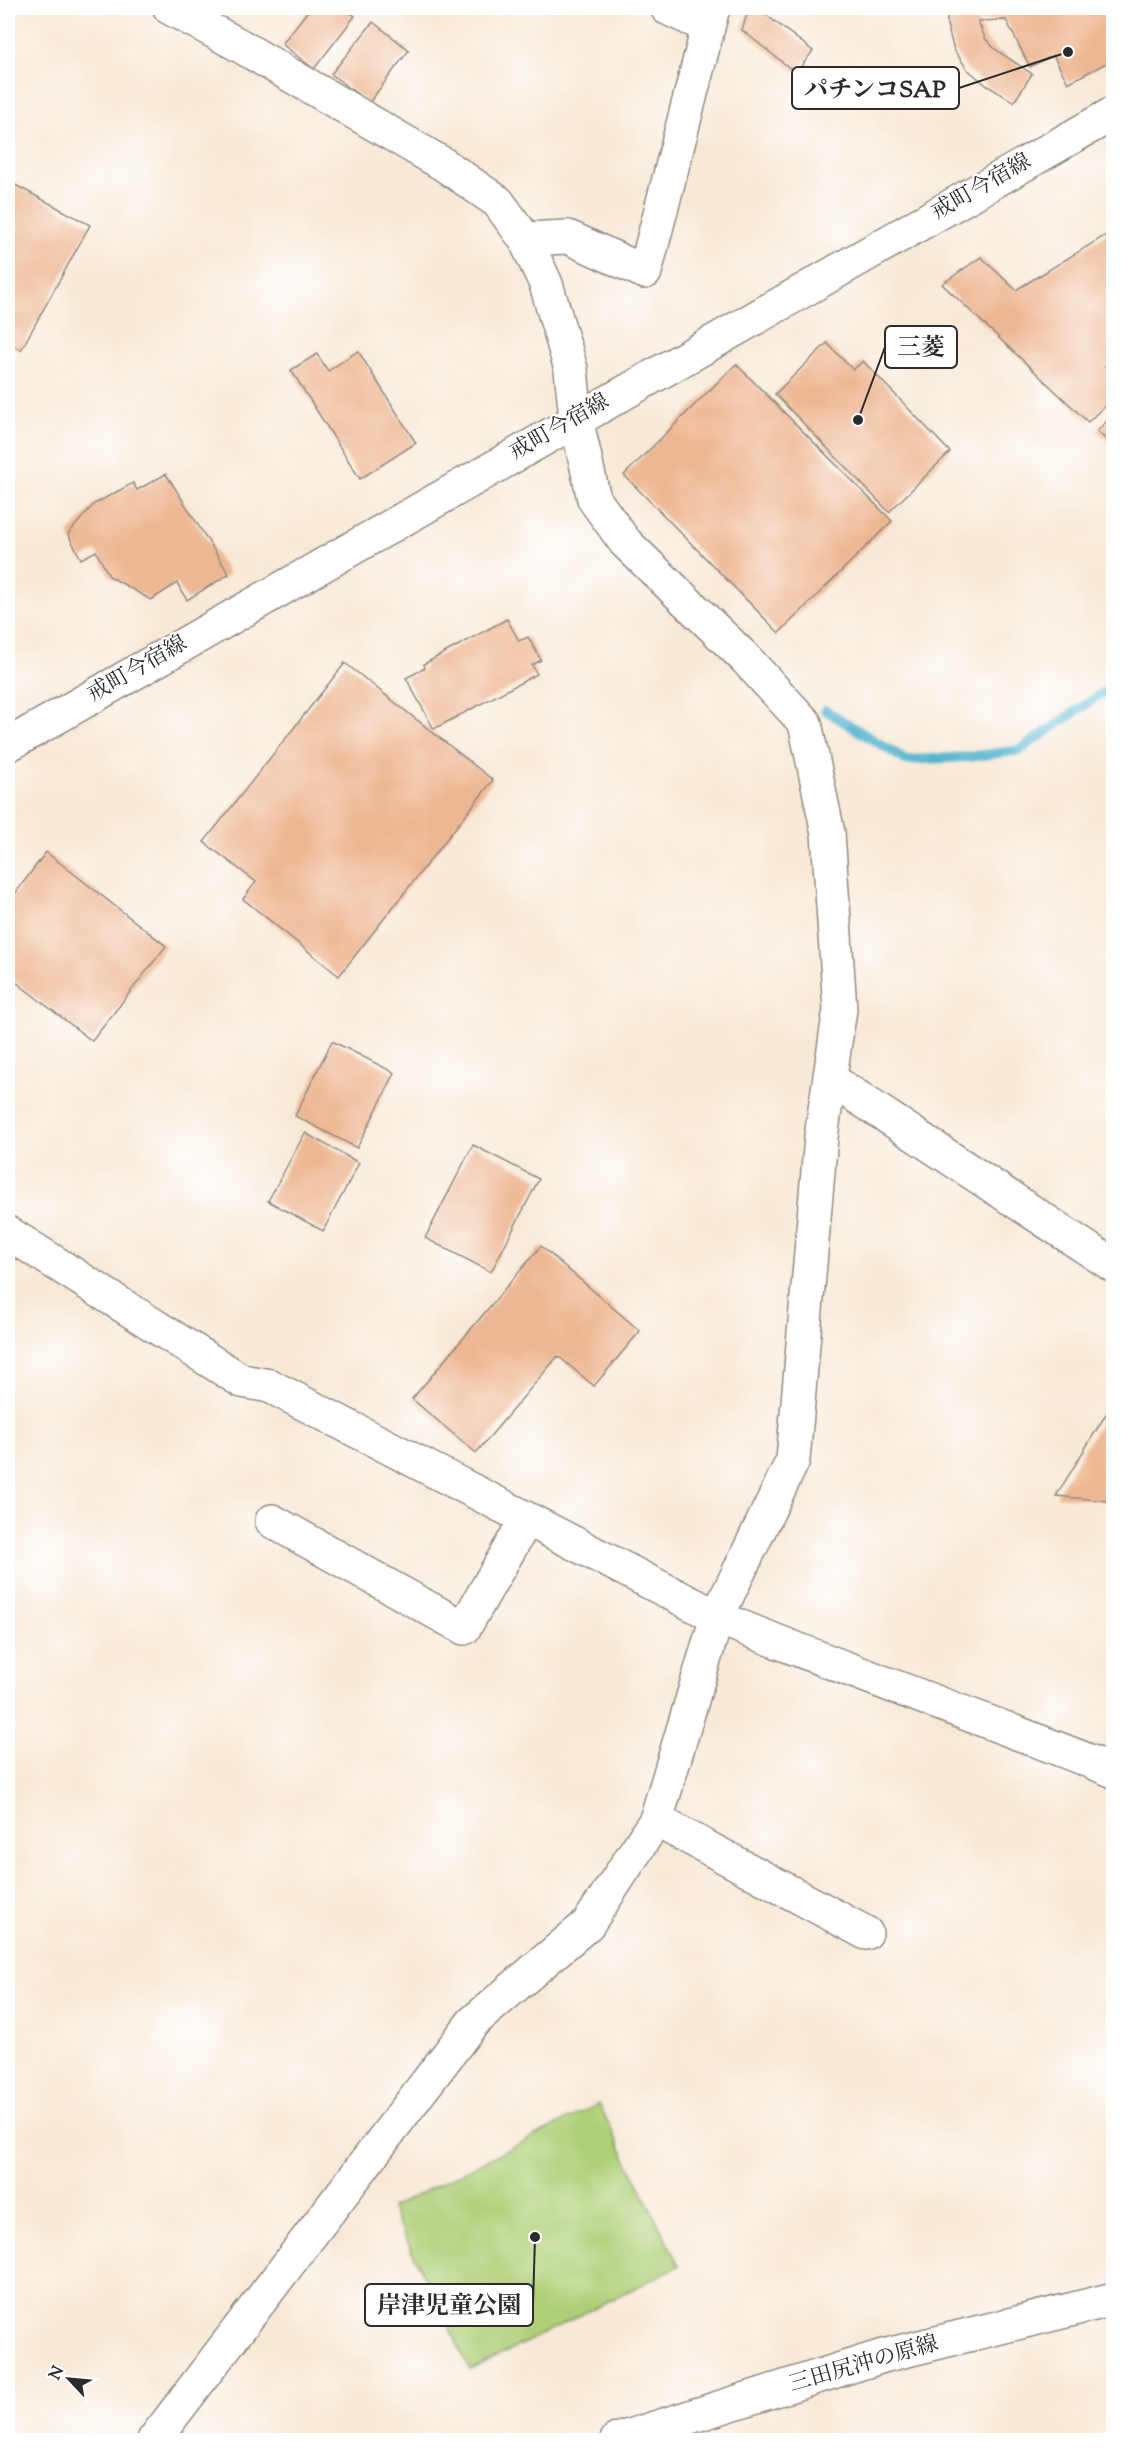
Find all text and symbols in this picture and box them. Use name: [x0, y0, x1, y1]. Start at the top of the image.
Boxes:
callout: パチンコSAP: [792, 67, 959, 109]
text: パチンコSAP: [804, 74, 946, 108]
street label: 戒町今宿線: [926, 147, 1038, 229]
callout: 三菱: [885, 326, 957, 368]
text: 三菱: [897, 332, 945, 366]
street label: 戒町今宿線: [504, 387, 616, 469]
street label: 戒町今宿線: [82, 629, 194, 711]
callout: 岸津児童公園: [365, 2284, 533, 2326]
text: 岸津児童公園: [377, 2290, 521, 2324]
street label: 三田尻沖の原線: [786, 2328, 942, 2402]
north arrow: [39, 2349, 99, 2409]
text: N: [45, 2363, 71, 2384]

